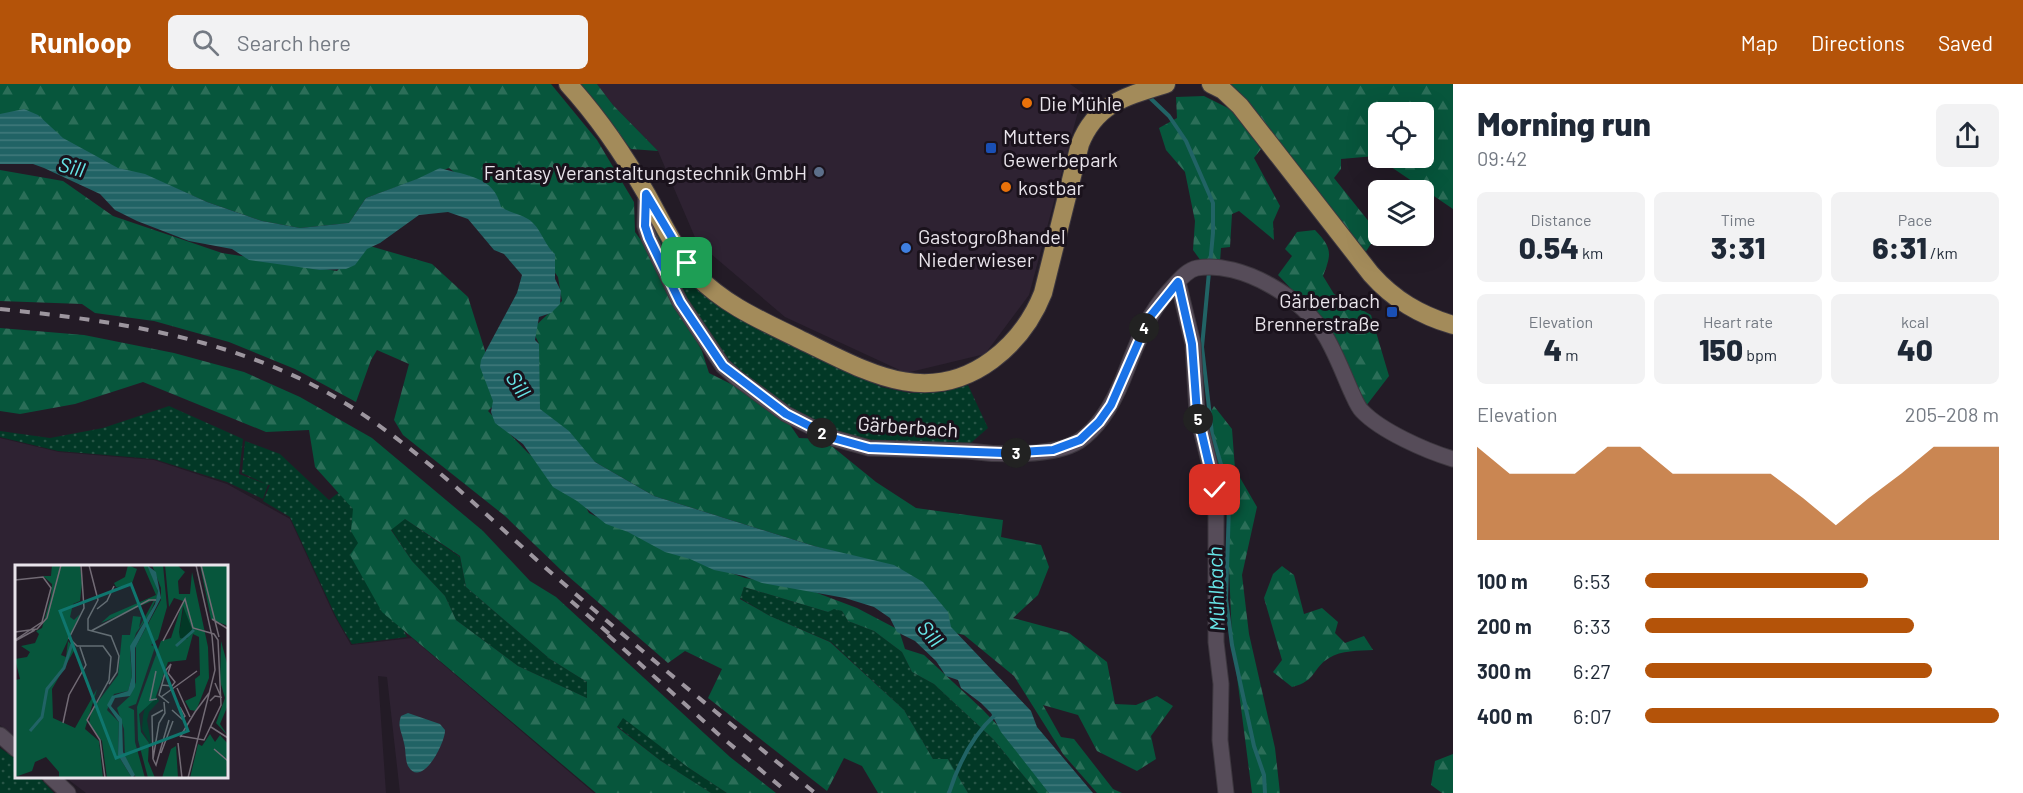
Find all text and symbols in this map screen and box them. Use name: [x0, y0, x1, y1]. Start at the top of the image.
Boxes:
search box: [168, 15, 588, 69]
text: Runloop: [30, 25, 132, 59]
icon: search: [189, 26, 222, 59]
text: Search here: [237, 29, 351, 55]
text: Map: [1741, 30, 1778, 55]
text: Directions: [1811, 30, 1905, 55]
text: Saved: [1938, 30, 1993, 55]
place label: Die Mühle: [1039, 91, 1122, 115]
marker: Die Mühle: [1020, 96, 1034, 110]
map controls: [1368, 102, 1434, 246]
button: locate: [1368, 102, 1434, 168]
text: Morning run: [1477, 103, 1651, 143]
button: share: [1936, 104, 1999, 167]
place label: Mutters Gewerbepark: [1003, 124, 1118, 171]
marker: Mutters Gewerbepark: [984, 141, 998, 155]
text: 09:42: [1477, 146, 1527, 170]
water label: Sill: [56, 150, 88, 182]
place label: Fantasy Veranstaltungstechnik GmbH: [484, 160, 807, 184]
marker: Fantasy Veranstaltungstechnik GmbH: [812, 165, 826, 179]
place label: kostbar: [1018, 175, 1084, 199]
marker: kostbar: [999, 180, 1013, 194]
button: layers: [1368, 180, 1434, 246]
text: Distance: [1531, 210, 1591, 229]
text: Time: [1721, 210, 1755, 229]
text: Pace: [1898, 210, 1932, 229]
place label: Gastogroßhandel Niederwieser: [918, 224, 1066, 271]
text: 0.54: [1519, 229, 1579, 265]
text: 3:31: [1711, 229, 1765, 265]
text: 6:31: [1872, 229, 1927, 265]
pin: [661, 237, 712, 288]
marker: Gastogroßhandel Niederwieser: [899, 241, 913, 255]
text: km: [1579, 243, 1603, 262]
text: /km: [1927, 243, 1958, 262]
icon: arrive: [670, 246, 703, 279]
place label: Gärberbach Brennerstraße: [1254, 288, 1380, 335]
marker: Gärberbach Brennerstraße: [1385, 305, 1399, 319]
text: Elevation: [1529, 312, 1593, 331]
text: Heart rate: [1703, 312, 1773, 331]
text: kcal: [1901, 312, 1929, 331]
pin: 4: [1129, 313, 1159, 343]
text: 4: [1139, 318, 1149, 337]
text: 4: [1543, 331, 1562, 367]
text: 150: [1699, 331, 1743, 367]
text: 40: [1897, 331, 1933, 367]
text: m: [1562, 345, 1579, 364]
text: bpm: [1743, 345, 1777, 364]
water label: Sill: [501, 366, 537, 402]
text: Elevation: [1477, 402, 1558, 426]
text: 205–208 m: [1905, 402, 1999, 426]
pin: 5: [1183, 404, 1213, 434]
text: 5: [1194, 409, 1202, 428]
street label: Gärberbach: [857, 411, 959, 441]
pin: 2: [807, 418, 837, 448]
text: 2: [818, 423, 826, 442]
pin: 3: [1001, 438, 1031, 468]
text: 3: [1012, 443, 1020, 462]
pin: [1189, 464, 1240, 515]
icon: check: [1198, 473, 1231, 506]
water label: Mühlbach: [1201, 546, 1229, 632]
inset map: [15, 565, 228, 778]
text: 100 m: [1477, 569, 1528, 593]
text: 6:53: [1573, 569, 1611, 593]
text: 200 m: [1477, 614, 1532, 638]
text: 6:33: [1573, 614, 1611, 638]
water label: Sill: [913, 615, 949, 651]
text: 300 m: [1477, 659, 1531, 683]
text: 6:27: [1573, 659, 1610, 683]
text: 400 m: [1477, 704, 1533, 728]
text: 6:07: [1573, 704, 1611, 728]

